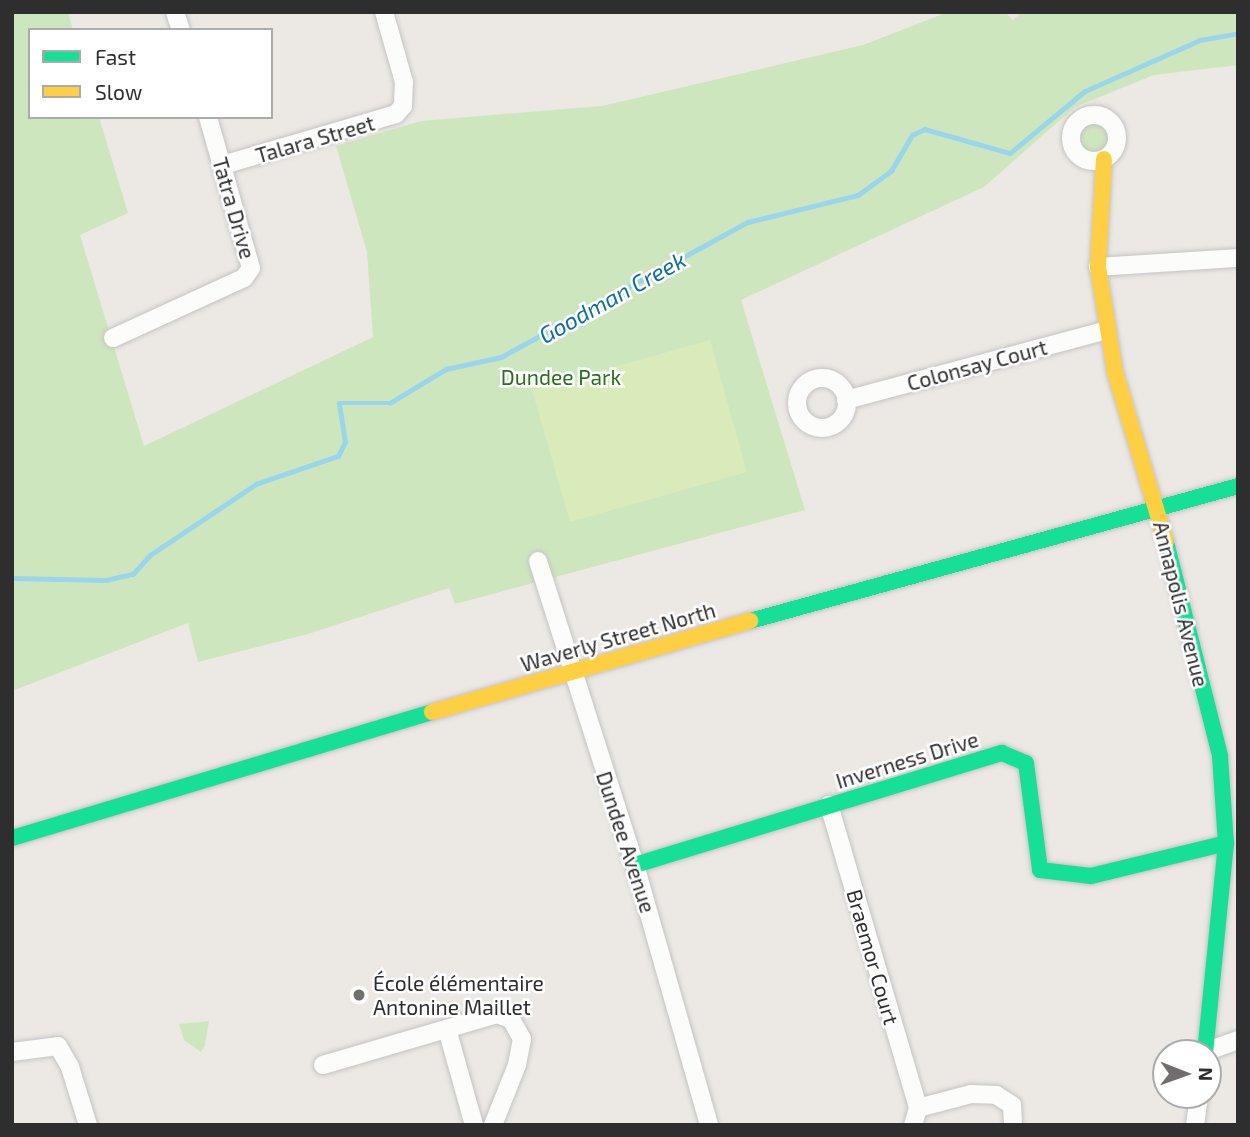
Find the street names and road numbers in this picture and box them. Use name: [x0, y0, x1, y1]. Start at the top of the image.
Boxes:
street label: Talara Street: [253, 110, 377, 168]
street label: Tatra Drive: [208, 154, 260, 262]
street label: Colonsay Court: [904, 334, 1050, 396]
street label: Annapolis Avenue: [1148, 518, 1214, 690]
street label: Waverly Street North: [518, 597, 718, 677]
street label: Inverness Drive: [833, 726, 981, 794]
street label: Dundee Avenue: [591, 768, 661, 916]
street label: Braemor Court: [842, 886, 904, 1028]

